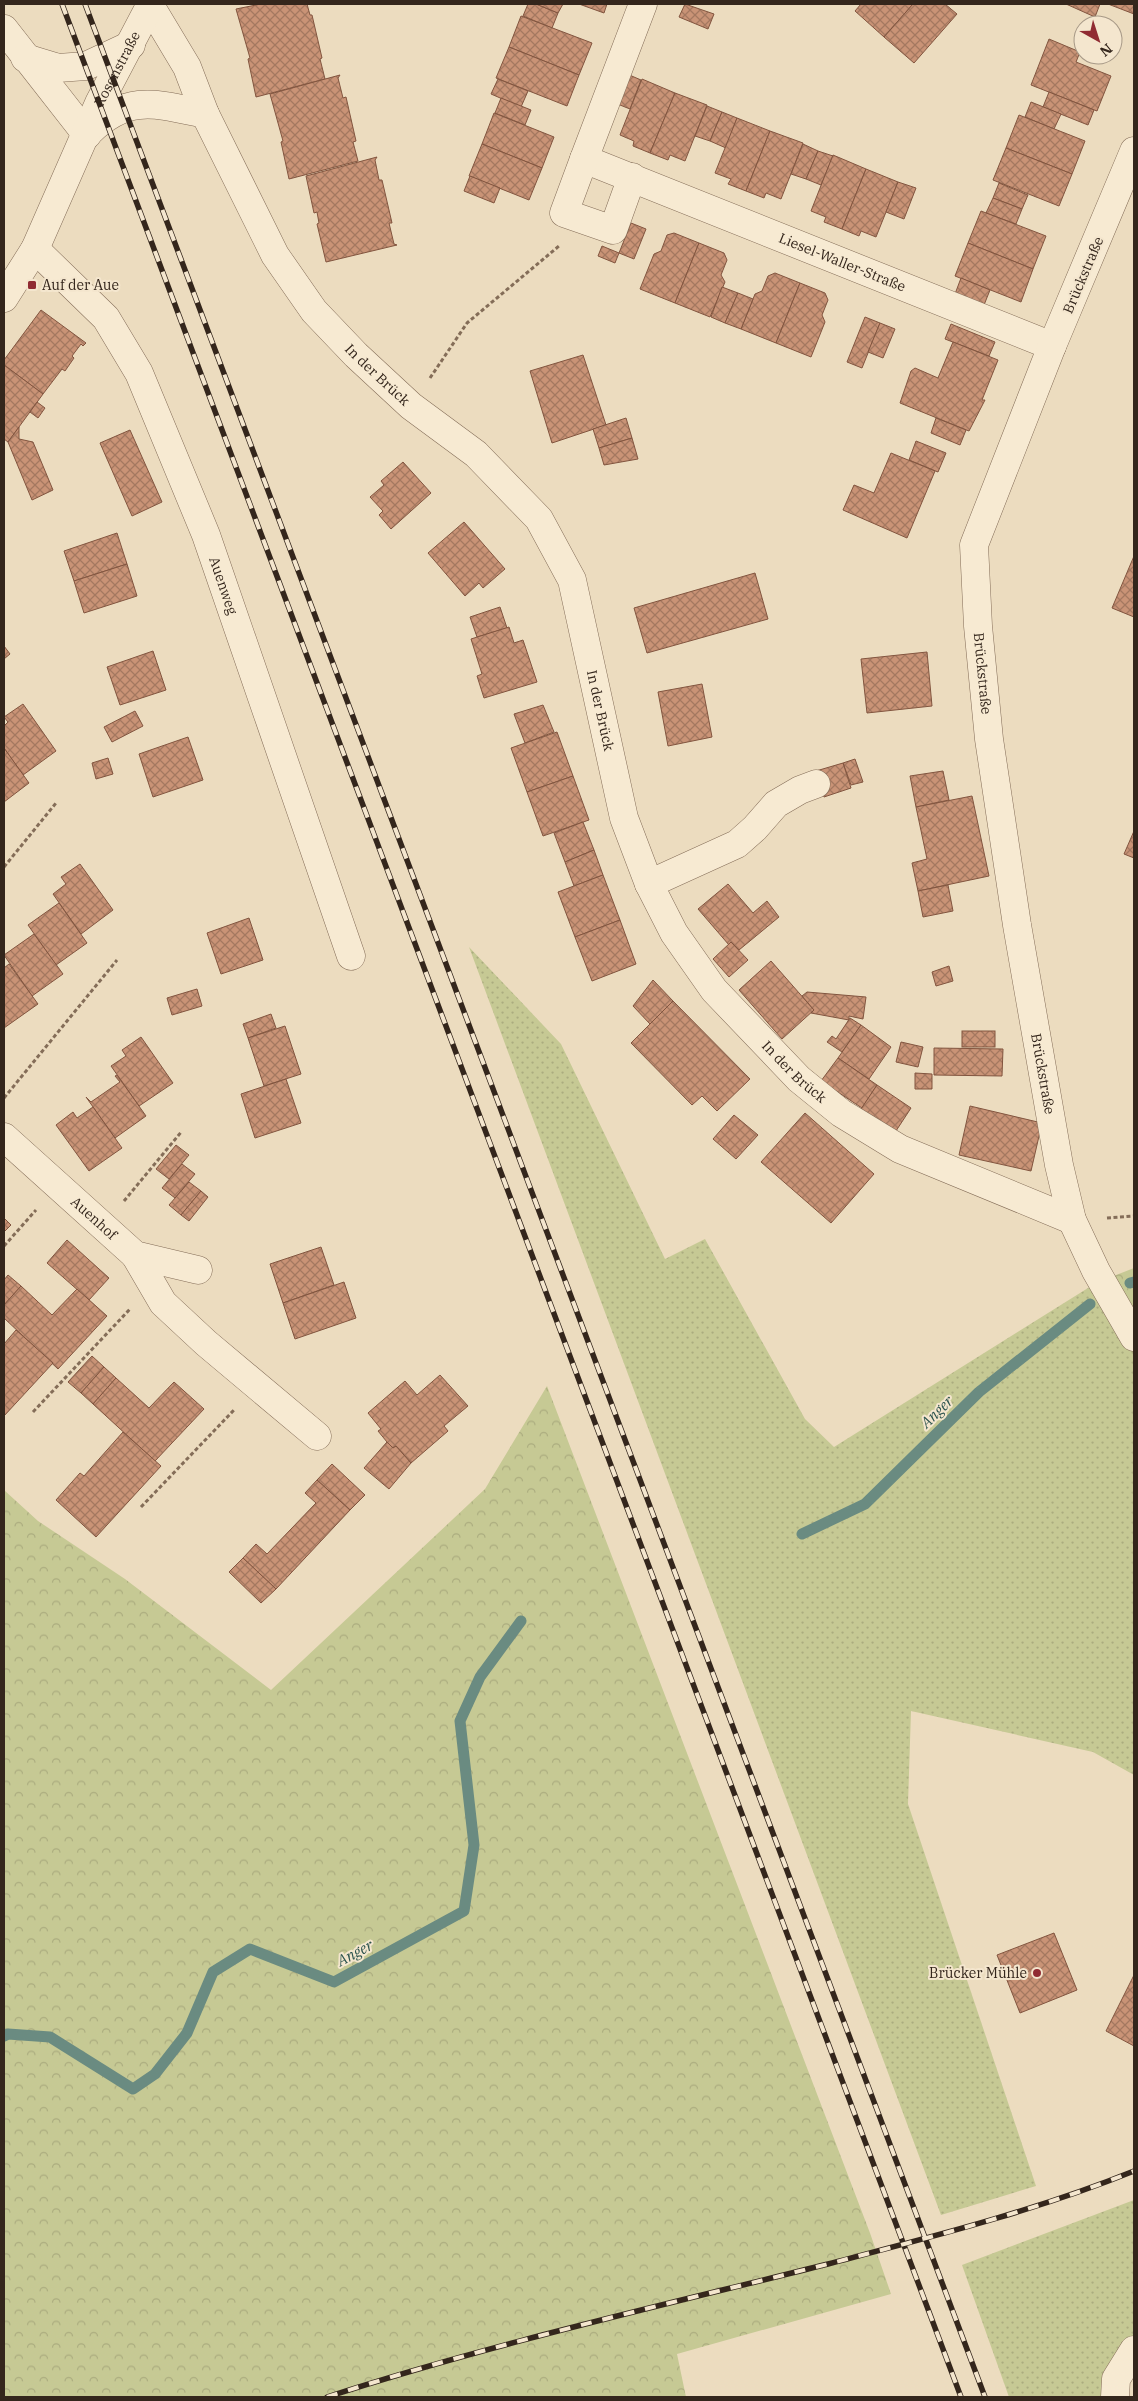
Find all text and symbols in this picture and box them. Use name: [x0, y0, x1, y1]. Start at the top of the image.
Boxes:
north arrow: [1073, 15, 1123, 65]
street label: Rosenstraße: [90, 28, 144, 110]
text: N: [1096, 40, 1116, 61]
street label: Liesel-Waller-Straße: [776, 229, 908, 296]
street label: Brückstraße: [1059, 234, 1107, 316]
place label: Auf der Aue: [42, 276, 119, 294]
marker: Auf der Aue: [26, 279, 38, 291]
street label: In der Brück: [341, 340, 414, 410]
street label: Auenweg: [205, 554, 242, 617]
street label: Brückstraße: [970, 632, 996, 715]
street label: In der Brück: [583, 668, 618, 753]
street label: Brückstraße: [1027, 1032, 1059, 1116]
street label: In der Brück: [758, 1037, 831, 1107]
street label: Auenhof: [67, 1193, 122, 1244]
water label: Anger: [916, 1391, 957, 1432]
water label: Anger: [333, 1935, 376, 1970]
place label: Brücker Mühle: [929, 1964, 1027, 1982]
marker: Brücker Mühle: [1031, 1967, 1043, 1979]

